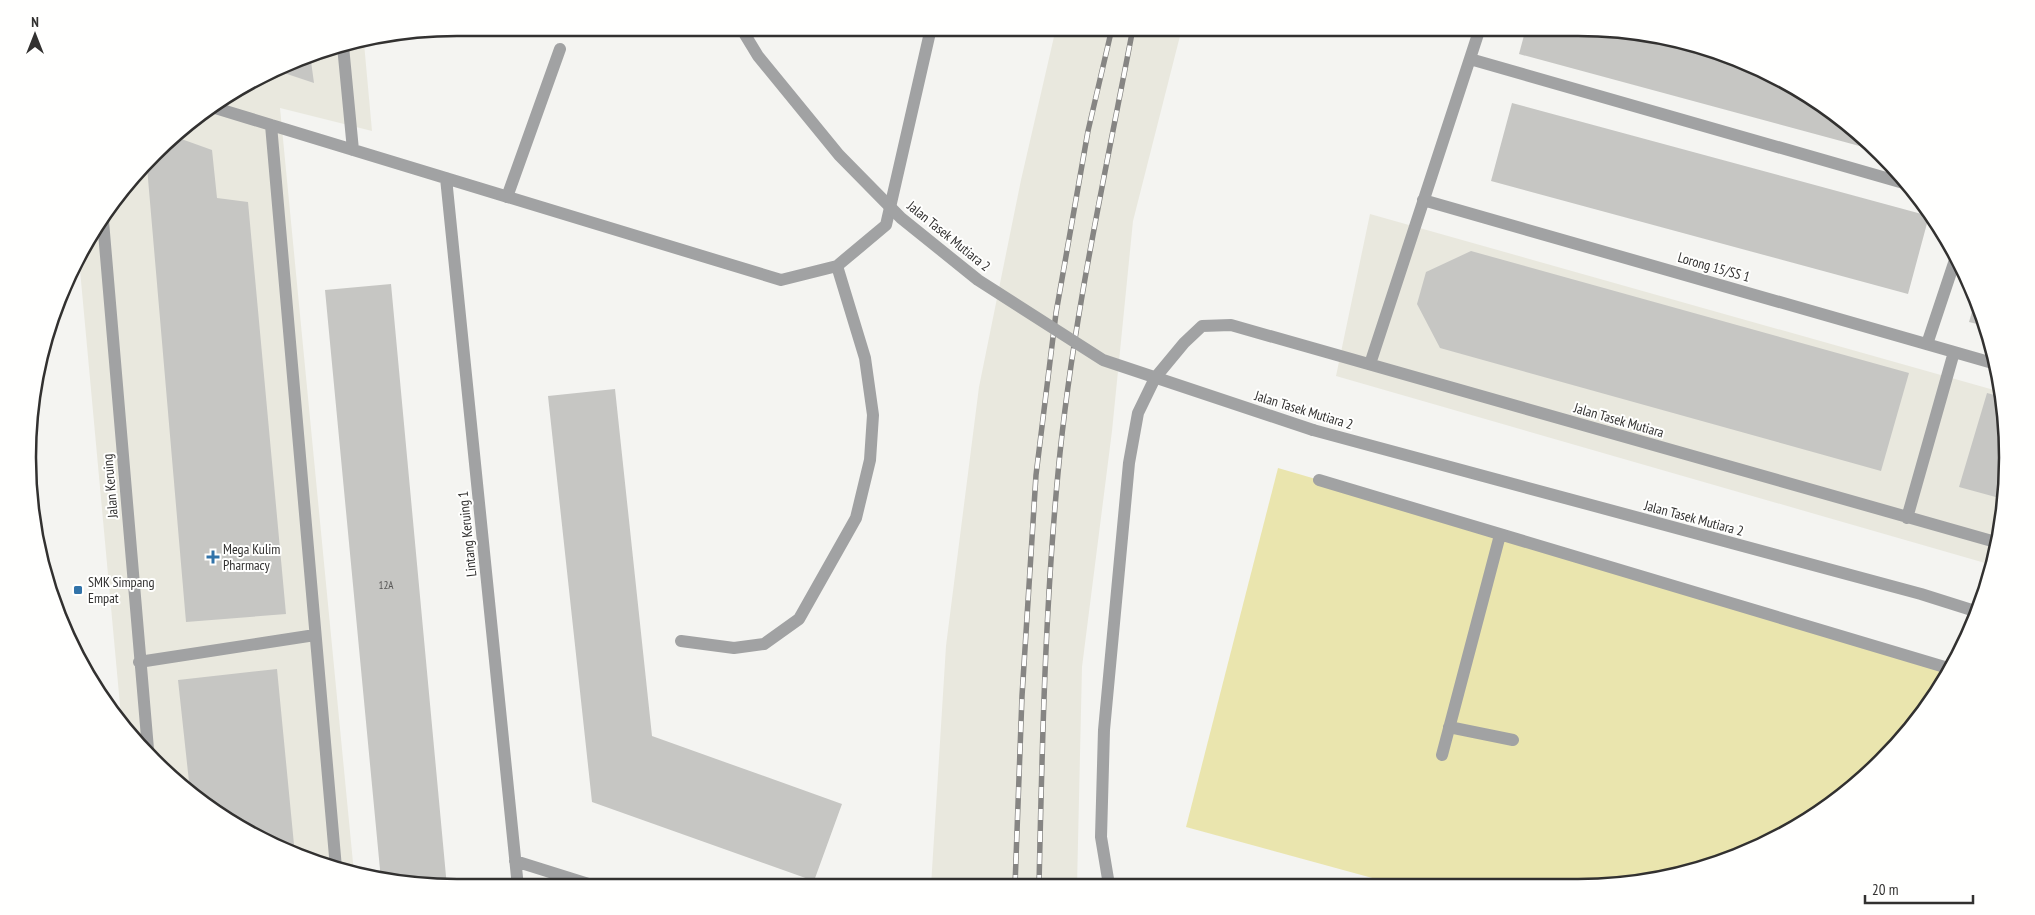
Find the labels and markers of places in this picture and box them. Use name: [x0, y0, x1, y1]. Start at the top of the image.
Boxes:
place label: Mega Kulim Pharmacy: [223, 540, 280, 574]
marker: Mega Kulim Pharmacy: [207, 551, 219, 563]
place label: SMK Simpang Empat: [88, 573, 154, 607]
marker: SMK Simpang Empat: [72, 584, 84, 596]

